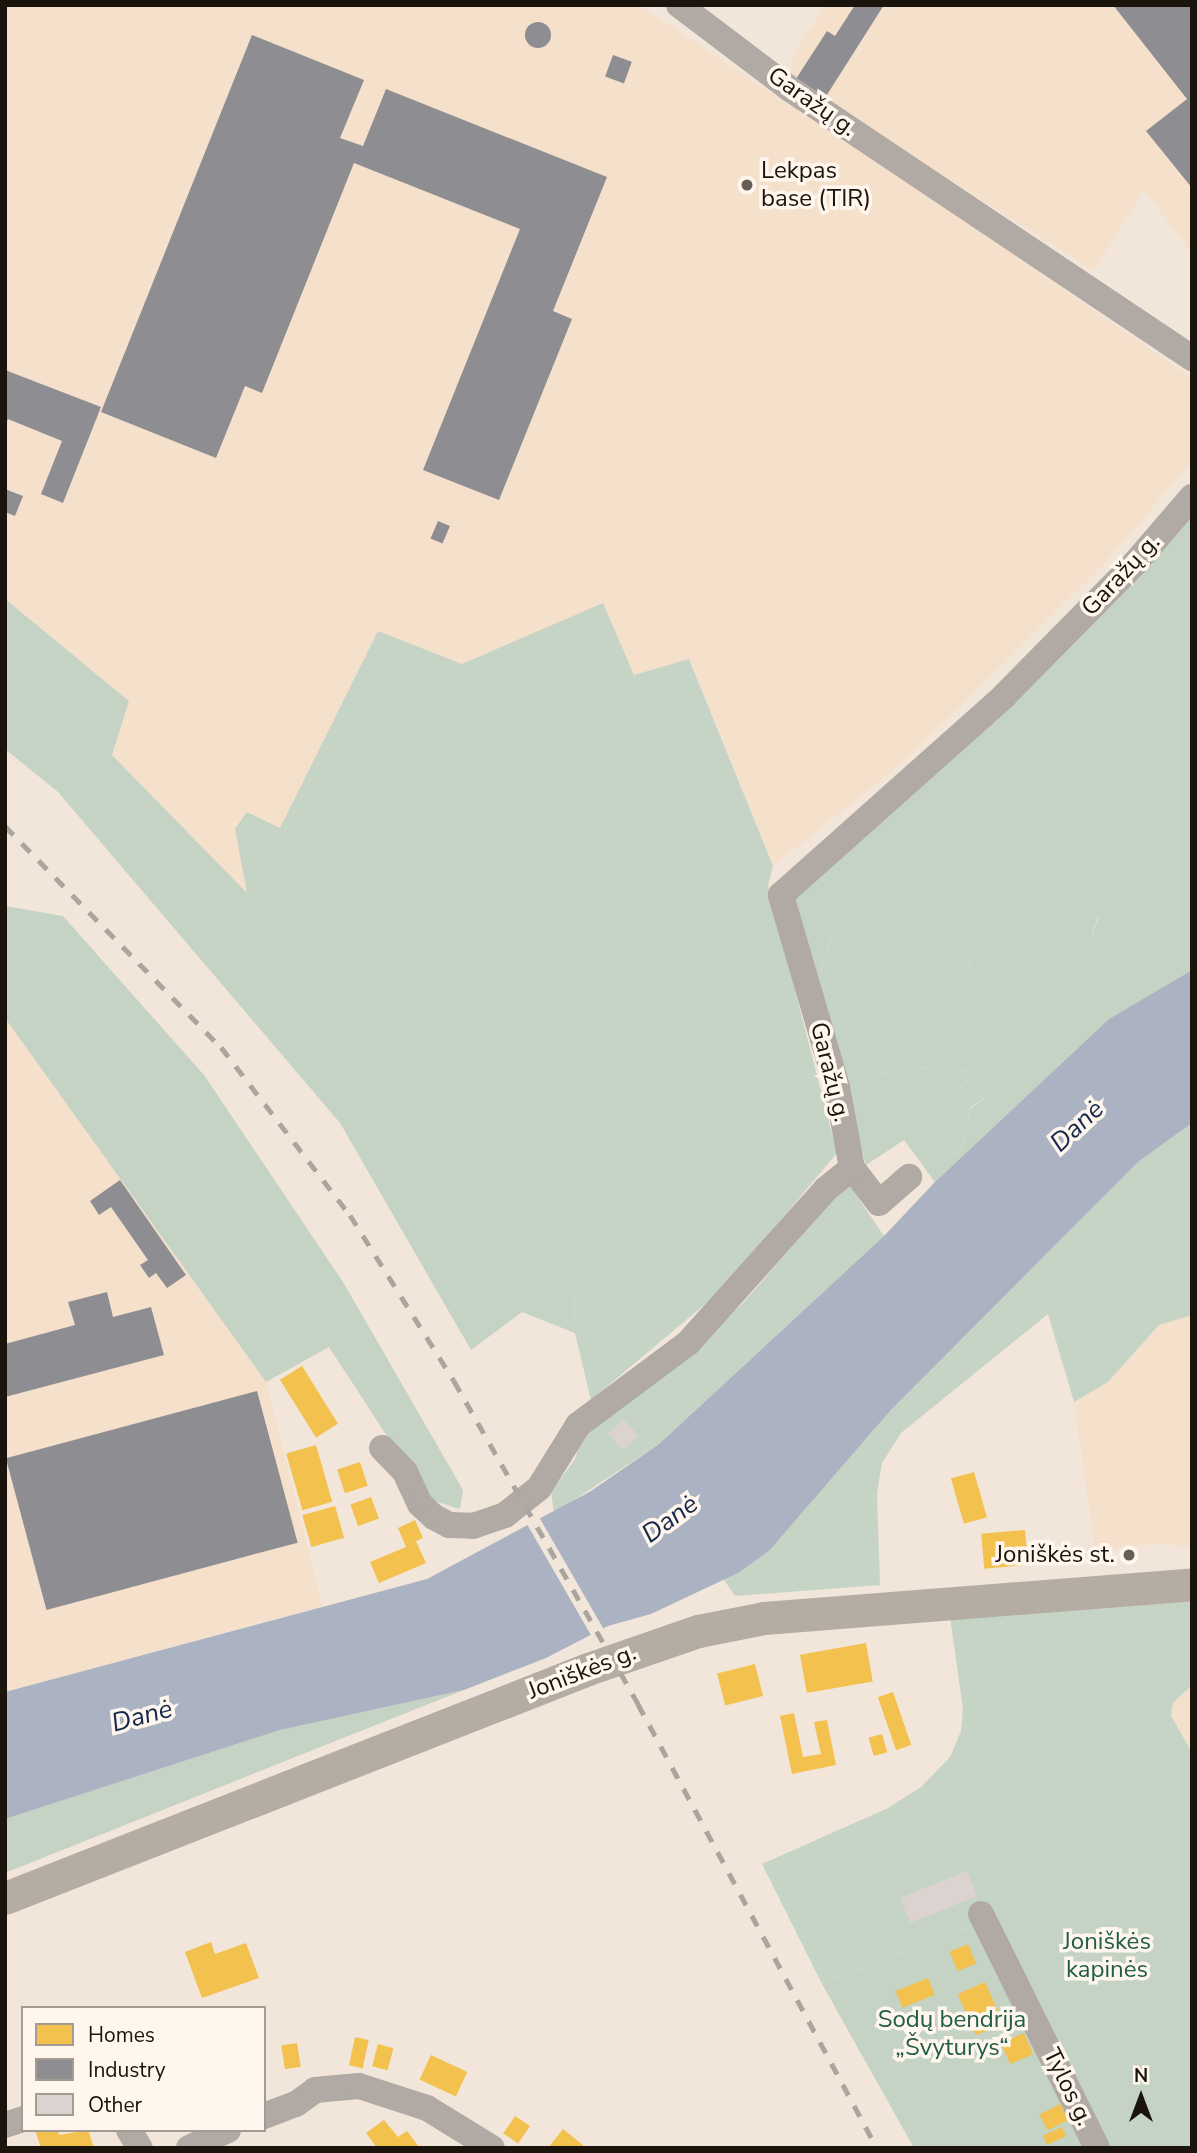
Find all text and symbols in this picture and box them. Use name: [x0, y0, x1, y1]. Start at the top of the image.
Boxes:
street label: Garažų g.: [762, 61, 862, 143]
place label: Lekpas base (TIR): [761, 157, 871, 213]
marker: Lekpas base (TIR): [739, 177, 755, 193]
street label: Garažų g.: [1076, 528, 1166, 622]
street label: Garažų g.: [804, 1019, 856, 1125]
water label: Danė: [1044, 1094, 1110, 1158]
water label: Danė: [636, 1488, 704, 1550]
place label: Joniškės st.: [995, 1541, 1115, 1569]
marker: Joniškės st.: [1121, 1547, 1137, 1563]
street label: Joniškės g.: [524, 1638, 640, 1706]
water label: Danė: [108, 1693, 176, 1739]
park label: Joniškės kapinės: [1063, 1928, 1151, 1984]
legend: [21, 2006, 266, 2132]
park label: Sodų bendrija „Švyturys“: [878, 2006, 1026, 2062]
text: Homes: [88, 2021, 155, 2049]
street label: Tylos g.: [1037, 2043, 1099, 2131]
text: Industry: [88, 2056, 166, 2084]
north arrow: [1106, 2062, 1176, 2132]
text: N: [1134, 2063, 1148, 2089]
text: Other: [88, 2091, 142, 2119]

